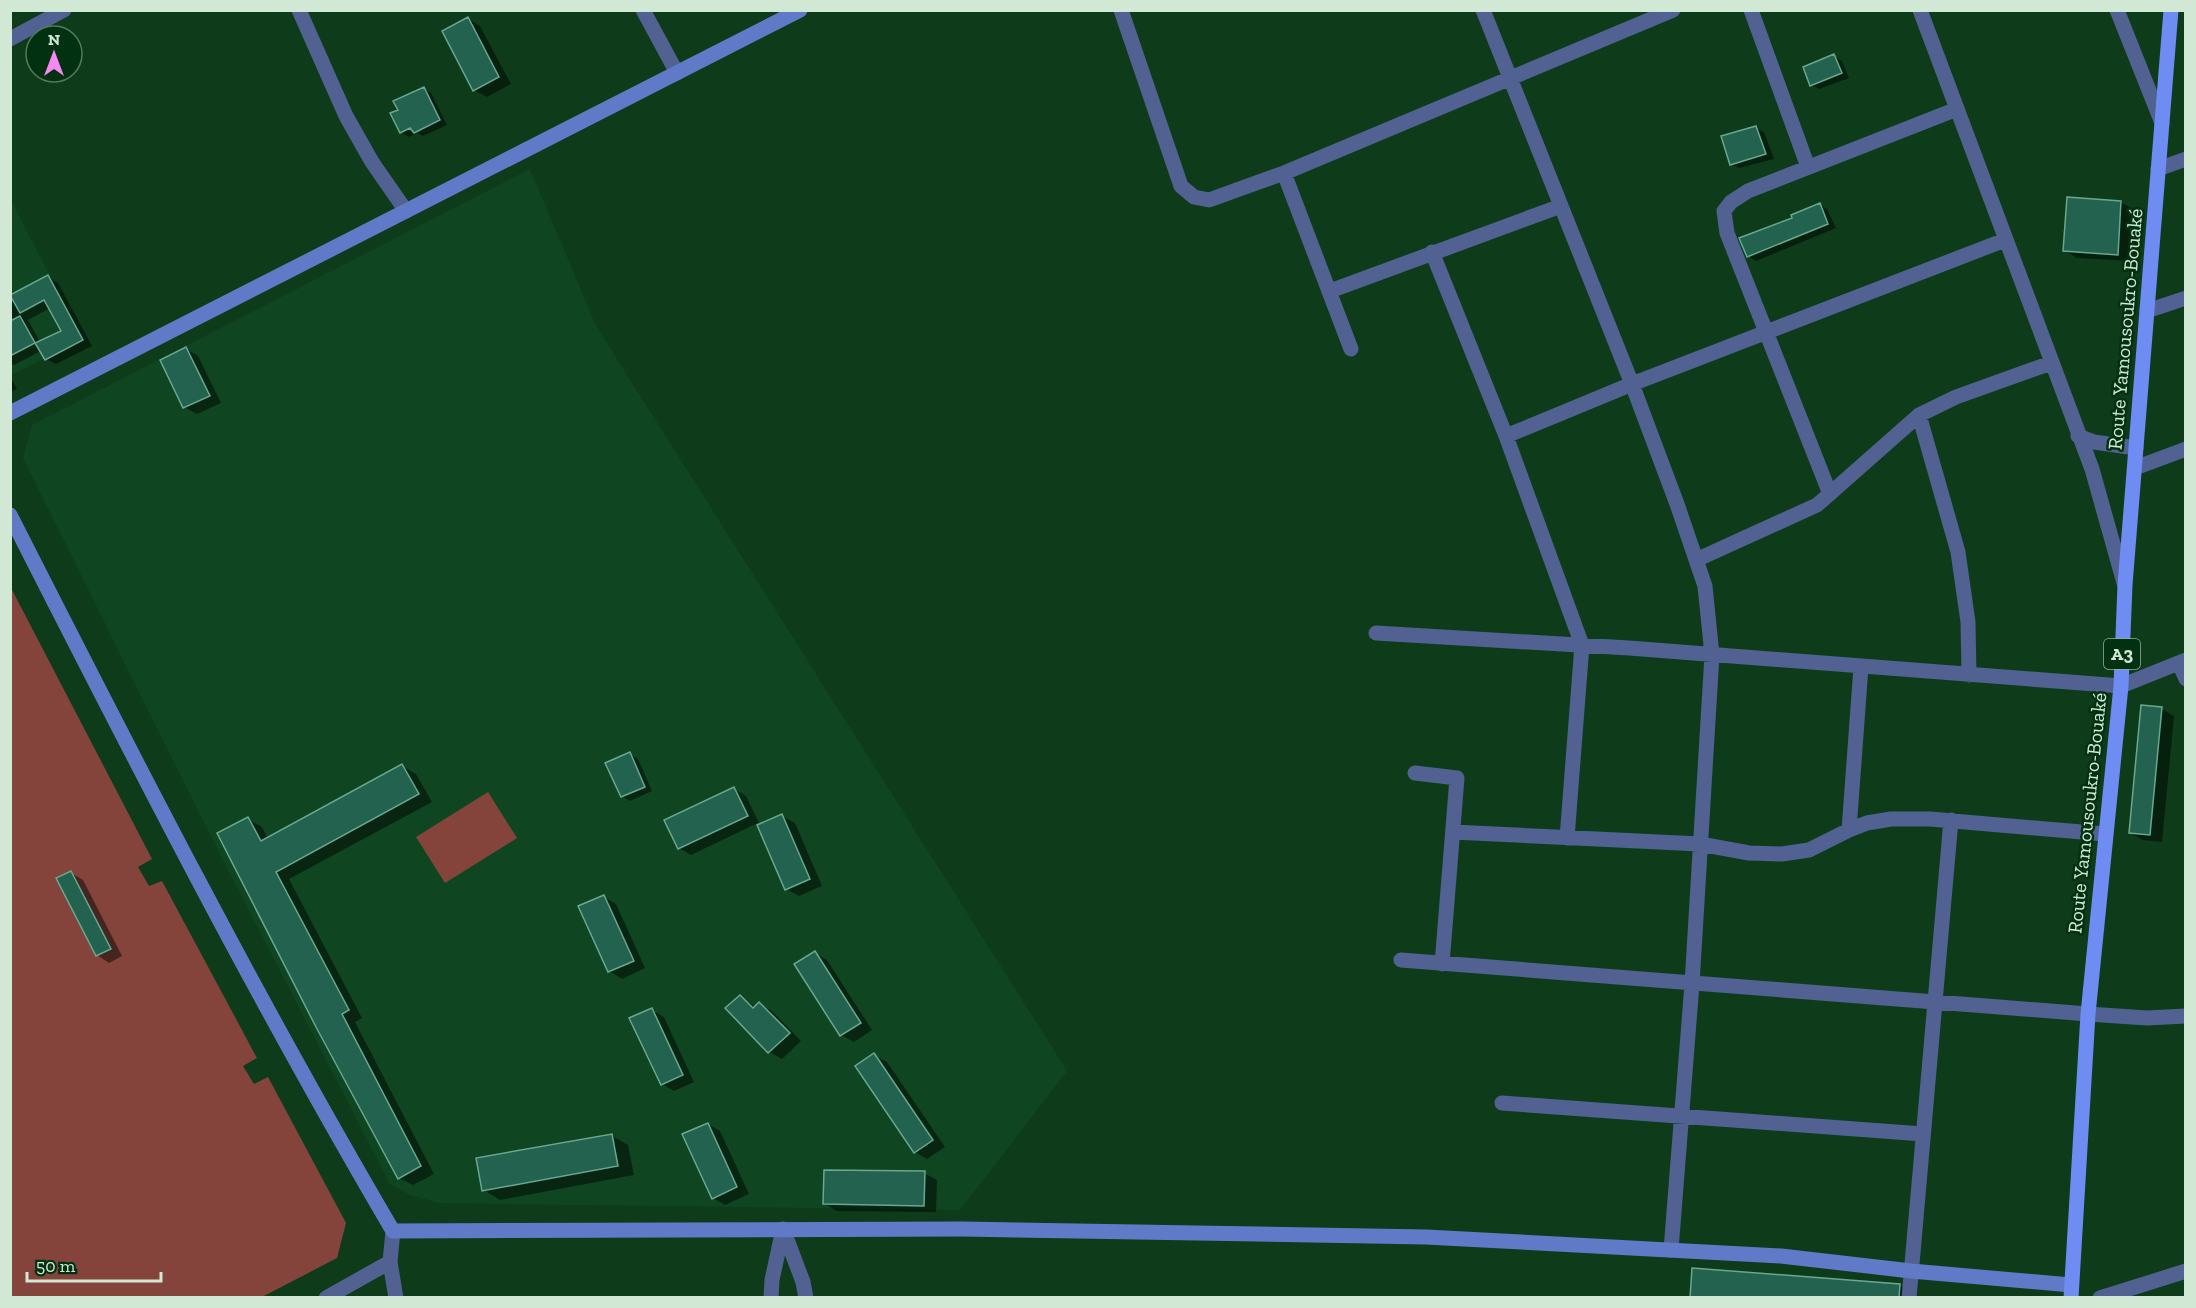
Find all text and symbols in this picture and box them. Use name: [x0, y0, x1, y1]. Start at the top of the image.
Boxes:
north arrow: [24, 24, 84, 84]
text: N: [48, 30, 60, 49]
street label: Route Yamousoukro-Bouaké: [2103, 207, 2147, 451]
road number: A3: [2104, 639, 2140, 669]
street label: Route Yamousoukro-Bouaké: [2062, 691, 2112, 935]
scale bar: [27, 1245, 160, 1283]
text: 50 m: [36, 1255, 76, 1277]

